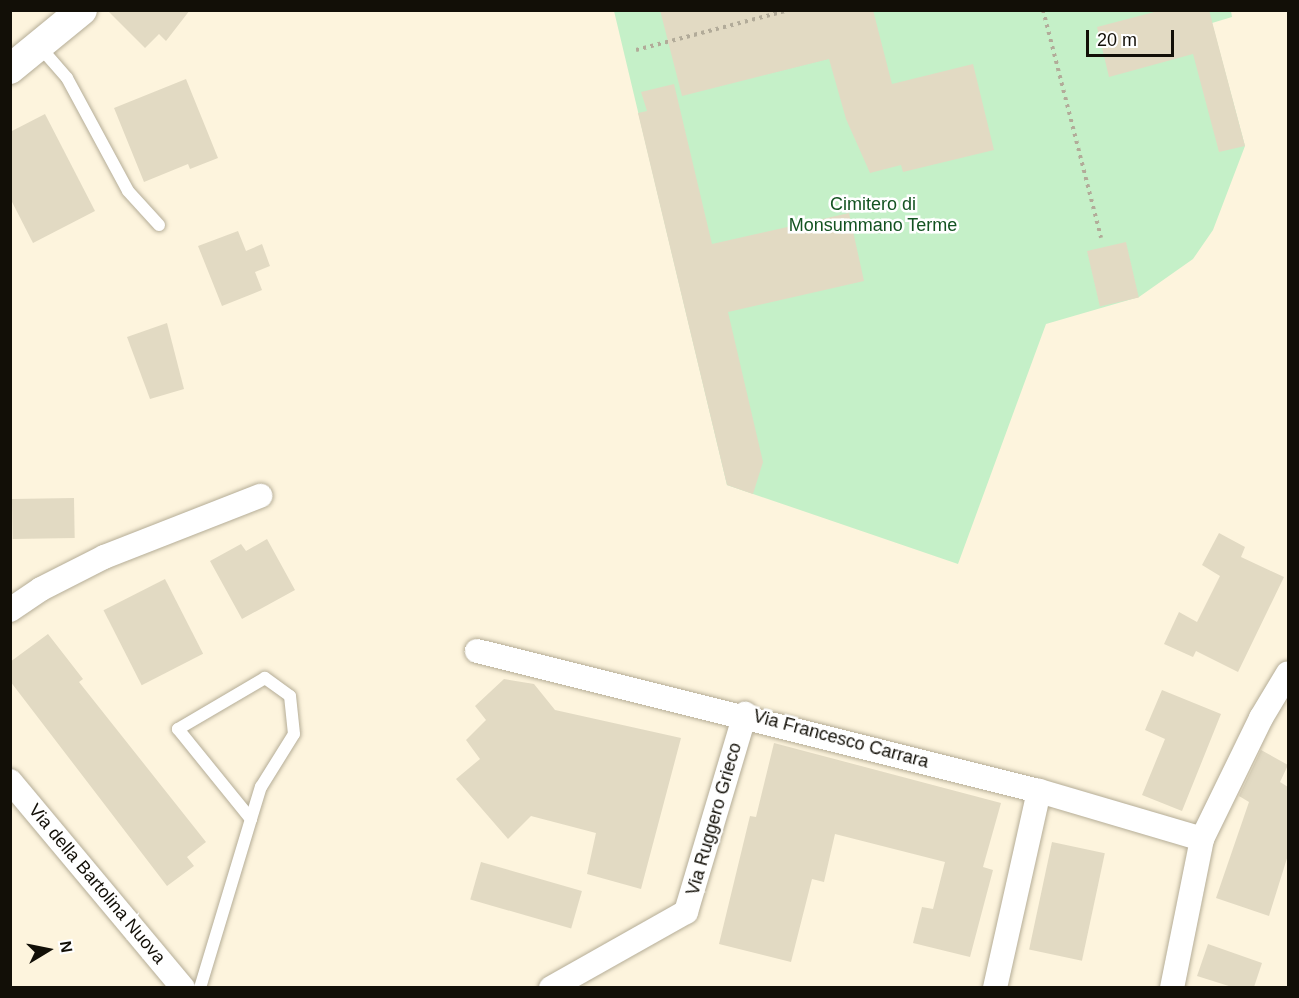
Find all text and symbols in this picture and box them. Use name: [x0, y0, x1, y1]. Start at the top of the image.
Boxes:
scale bar: [1089, 18, 1178, 56]
text: 20 m: [1097, 30, 1137, 50]
park label: Cimitero di Monsummano Terme: [788, 194, 958, 236]
street label: Via Francesco Carrara: [751, 705, 931, 773]
street label: Via Ruggero Grieco: [682, 740, 746, 898]
street label: Via della Bartolina Nuova: [24, 800, 170, 968]
north arrow: [18, 920, 78, 980]

